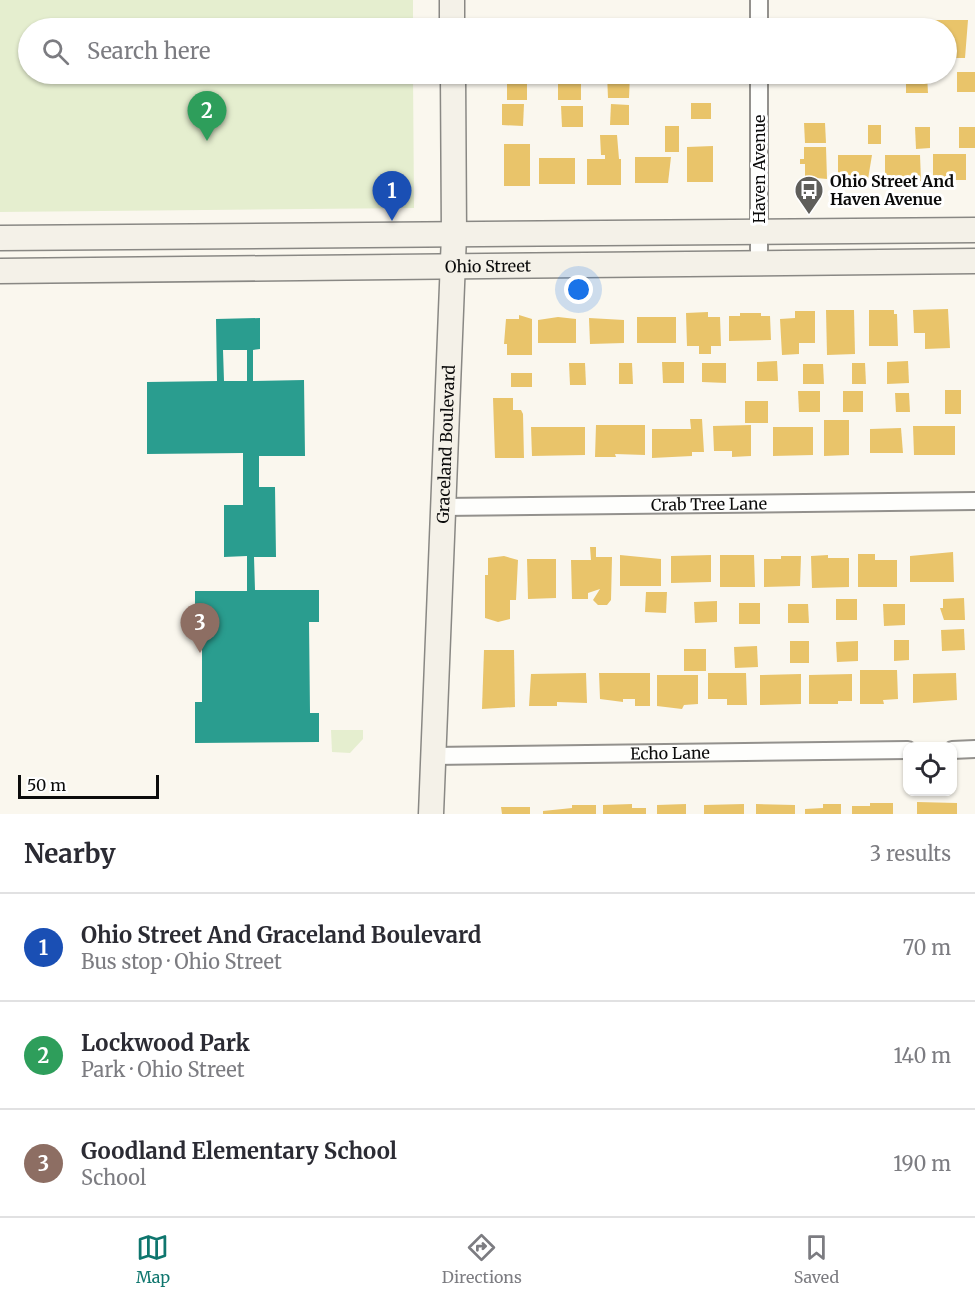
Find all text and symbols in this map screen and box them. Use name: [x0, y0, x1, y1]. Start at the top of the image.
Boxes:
search box: [18, 18, 957, 84]
icon: search: [39, 35, 72, 68]
text: Search here: [87, 37, 210, 65]
pin: 2: [188, 92, 226, 141]
street label: Haven Avenue: [749, 115, 769, 223]
place label: Ohio Street And Haven Avenue: [830, 171, 954, 209]
pin: 1: [372, 172, 412, 221]
bus stop icon: Ohio Street And Haven Avenue: [793, 174, 825, 216]
street label: Ohio Street: [445, 256, 532, 276]
your location: [564, 275, 593, 304]
street label: Graceland Boulevard: [433, 364, 459, 524]
street label: Crab Tree Lane: [651, 493, 767, 515]
pin: 3: [180, 604, 220, 653]
map controls: [903, 742, 957, 796]
button: locate: [903, 742, 957, 796]
street label: Echo Lane: [630, 743, 710, 764]
scale bar: [18, 772, 159, 800]
text: 50 m: [27, 775, 66, 795]
text: Nearby: [24, 837, 116, 870]
text: 3 results: [870, 841, 951, 866]
text: Ohio Street And Graceland Boulevard: [81, 921, 481, 949]
text: 1: [39, 935, 48, 960]
text: 70 m: [903, 935, 951, 960]
text: Bus stop · Ohio Street: [81, 949, 282, 974]
text: Lockwood Park: [81, 1029, 250, 1057]
text: 2: [38, 1043, 49, 1068]
text: 140 m: [894, 1043, 951, 1068]
text: Park · Ohio Street: [81, 1057, 245, 1082]
text: Goodland Elementary School: [81, 1137, 397, 1165]
text: 3: [38, 1151, 49, 1176]
text: 190 m: [893, 1151, 951, 1176]
text: School: [81, 1165, 146, 1190]
tab: Map: [136, 1231, 170, 1287]
tab: Directions: [442, 1231, 522, 1287]
tab: Saved: [794, 1231, 839, 1287]

